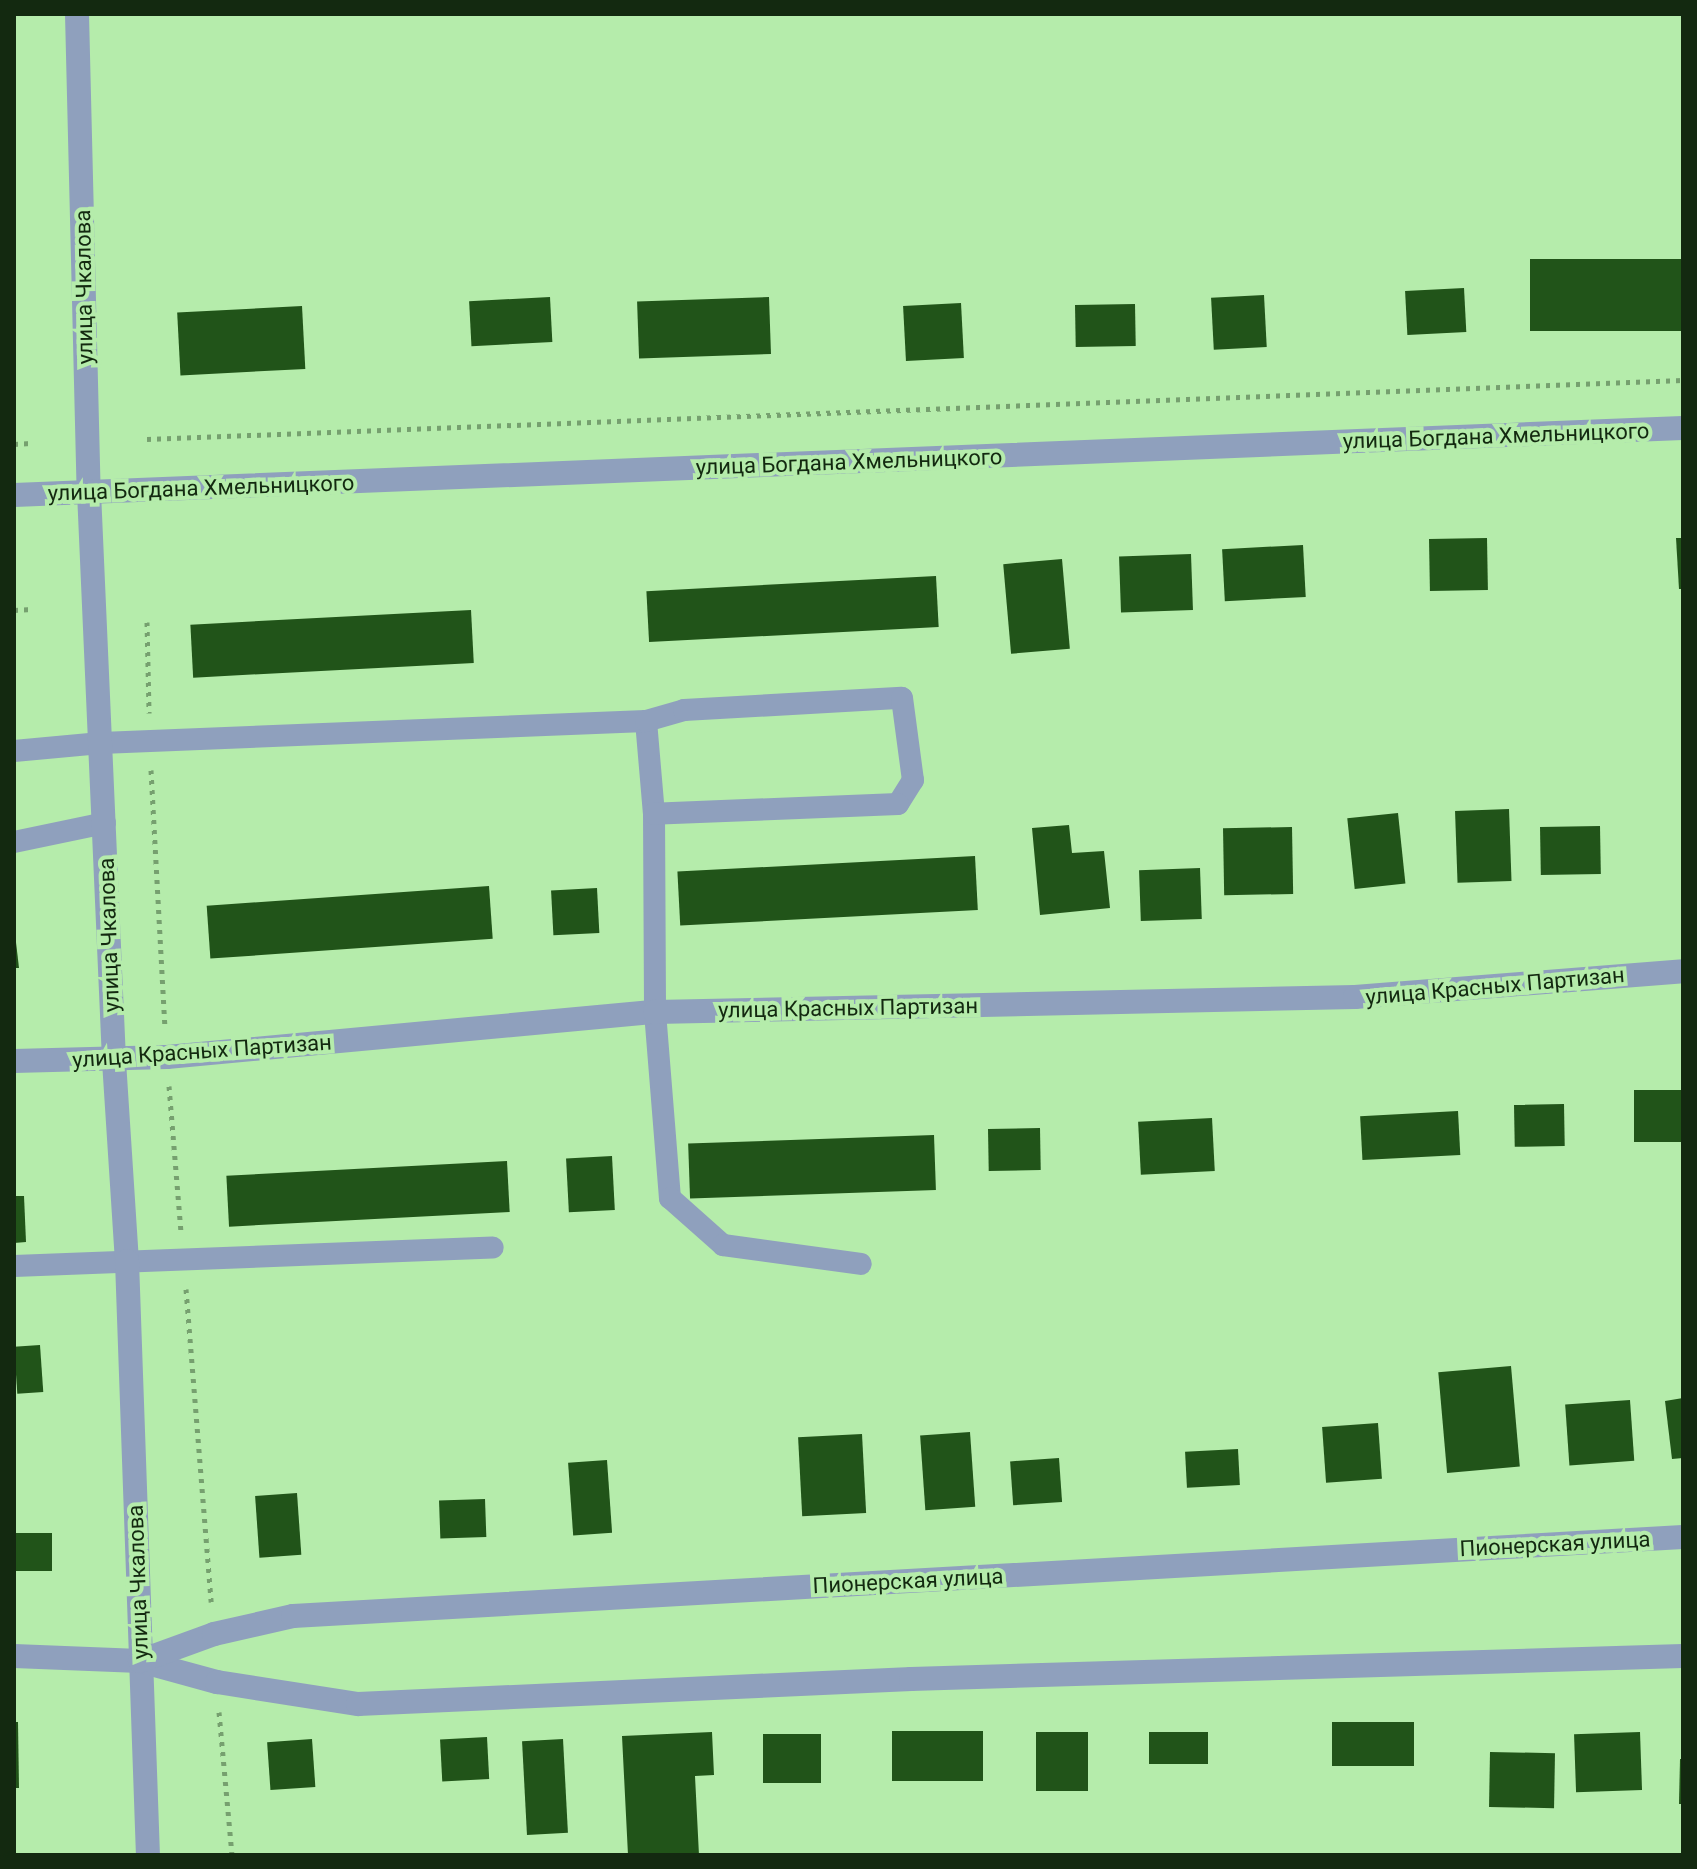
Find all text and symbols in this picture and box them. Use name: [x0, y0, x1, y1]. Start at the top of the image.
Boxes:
street label: улица Чкалова: [69, 209, 99, 365]
street label: улица Богдана Хмельницкого: [1342, 417, 1650, 455]
street label: улица Богдана Хмельницкого: [695, 443, 1003, 481]
street label: улица Богдана Хмельницкого: [47, 469, 355, 507]
street label: улица Чкалова: [93, 857, 125, 1013]
street label: улица Красных Партизан: [1364, 962, 1626, 1010]
street label: улица Красных Партизан: [718, 993, 978, 1023]
street label: улица Красных Партизан: [71, 1029, 333, 1073]
street label: улица Чкалова: [122, 1504, 154, 1660]
street label: Пионерская улица: [1459, 1526, 1651, 1562]
street label: Пионерская улица: [812, 1563, 1004, 1599]

